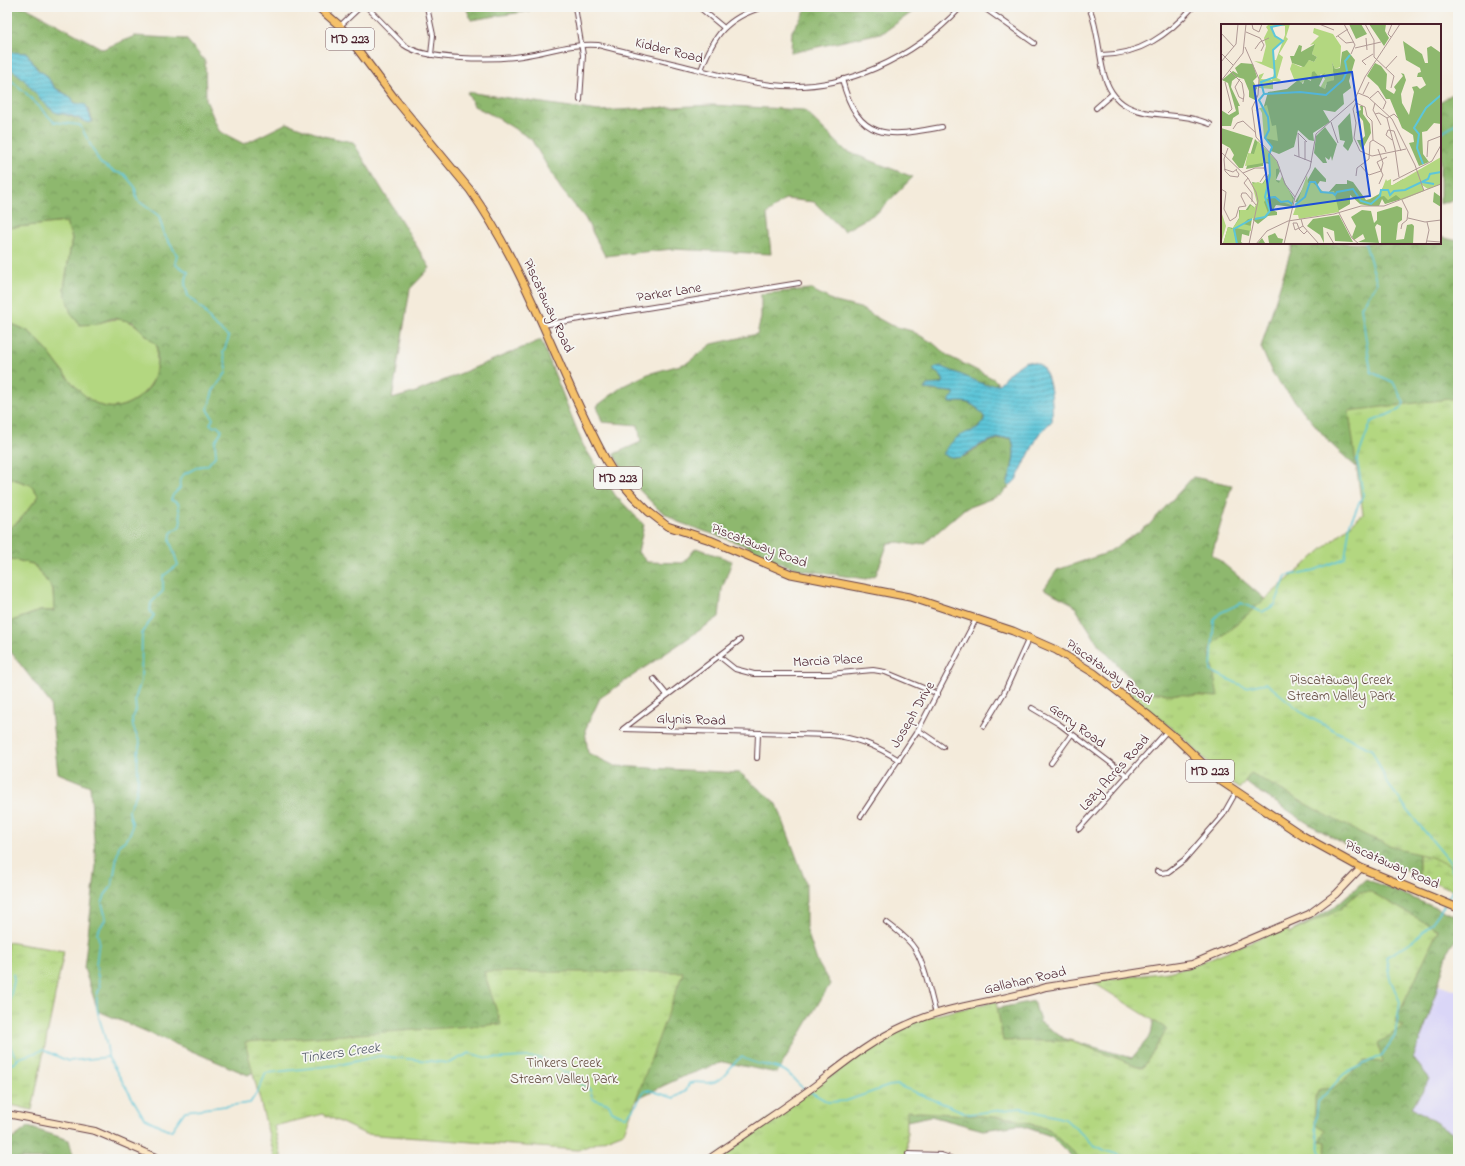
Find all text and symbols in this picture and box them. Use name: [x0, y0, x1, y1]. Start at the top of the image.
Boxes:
inset map: [1221, 24, 1441, 244]
road number: MD 223: [326, 28, 374, 50]
street label: Kidder Road: [633, 32, 705, 70]
street label: Piscataway Road: [516, 256, 579, 357]
street label: Parker Lane: [635, 277, 704, 308]
road number: MD 223: [594, 467, 642, 489]
street label: Piscataway Road: [708, 518, 810, 575]
street label: Piscataway Road: [1061, 634, 1157, 711]
street label: Marcia Place: [793, 649, 864, 673]
park label: Piscataway Creek Stream Valley Park: [1287, 670, 1396, 708]
street label: Joseph Drive: [885, 677, 941, 752]
street label: Gerry Road: [1044, 698, 1110, 755]
street label: Glynis Road: [656, 708, 726, 733]
street label: Lazy Acres Road: [1075, 730, 1156, 817]
road number: MD 223: [1186, 760, 1234, 782]
street label: Piscataway Road: [1341, 835, 1443, 896]
street label: Gallahan Road: [982, 961, 1068, 1001]
water label: Tinkers Creek: [298, 1036, 383, 1070]
park label: Tinkers Creek Stream Valley Park: [510, 1053, 619, 1091]

